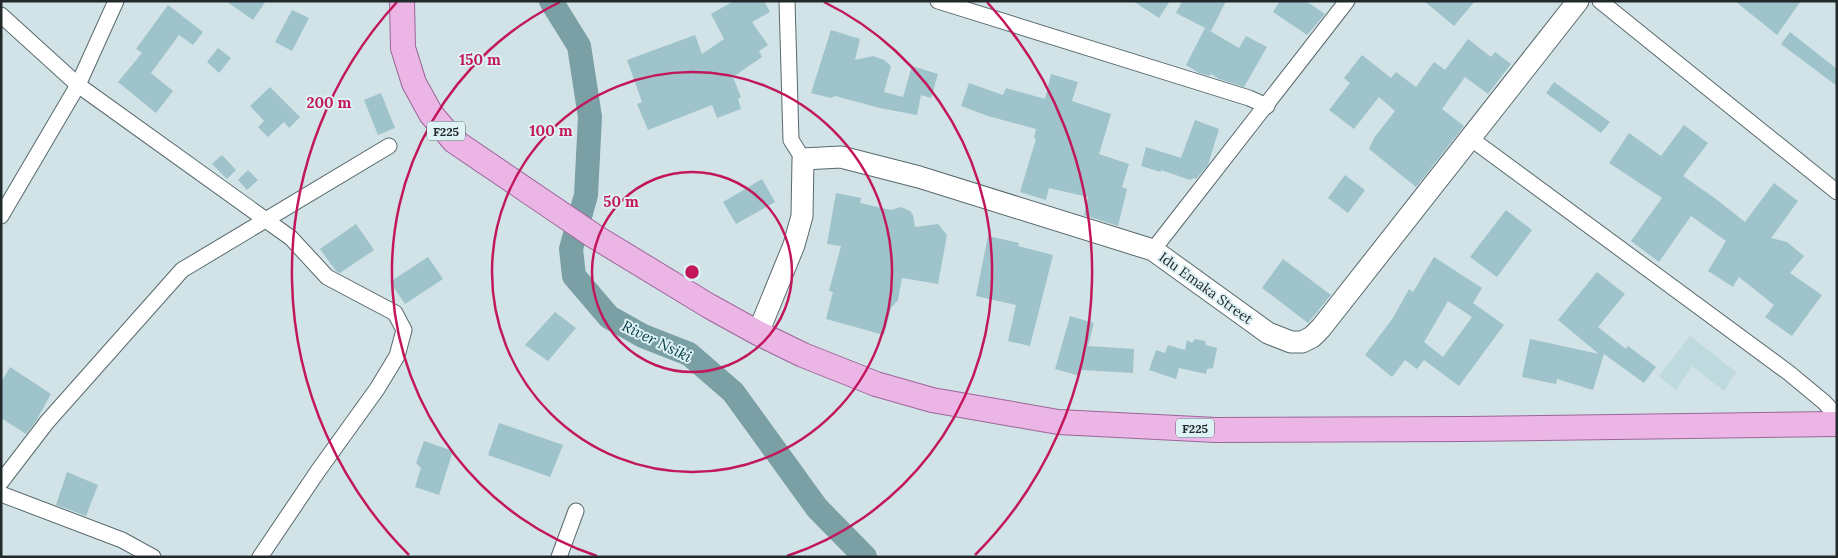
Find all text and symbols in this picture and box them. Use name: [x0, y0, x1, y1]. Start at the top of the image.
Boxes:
text: 150 m: [459, 50, 501, 69]
text: 200 m: [307, 93, 352, 112]
text: 100 m: [530, 121, 573, 140]
road number: F225: [427, 122, 465, 140]
text: 50 m: [603, 192, 639, 211]
street label: Idu Emaka Street: [1156, 248, 1257, 328]
centre of rings: [683, 263, 701, 281]
water label: River Nsiki: [619, 316, 695, 366]
road number: F225: [1176, 418, 1214, 438]

